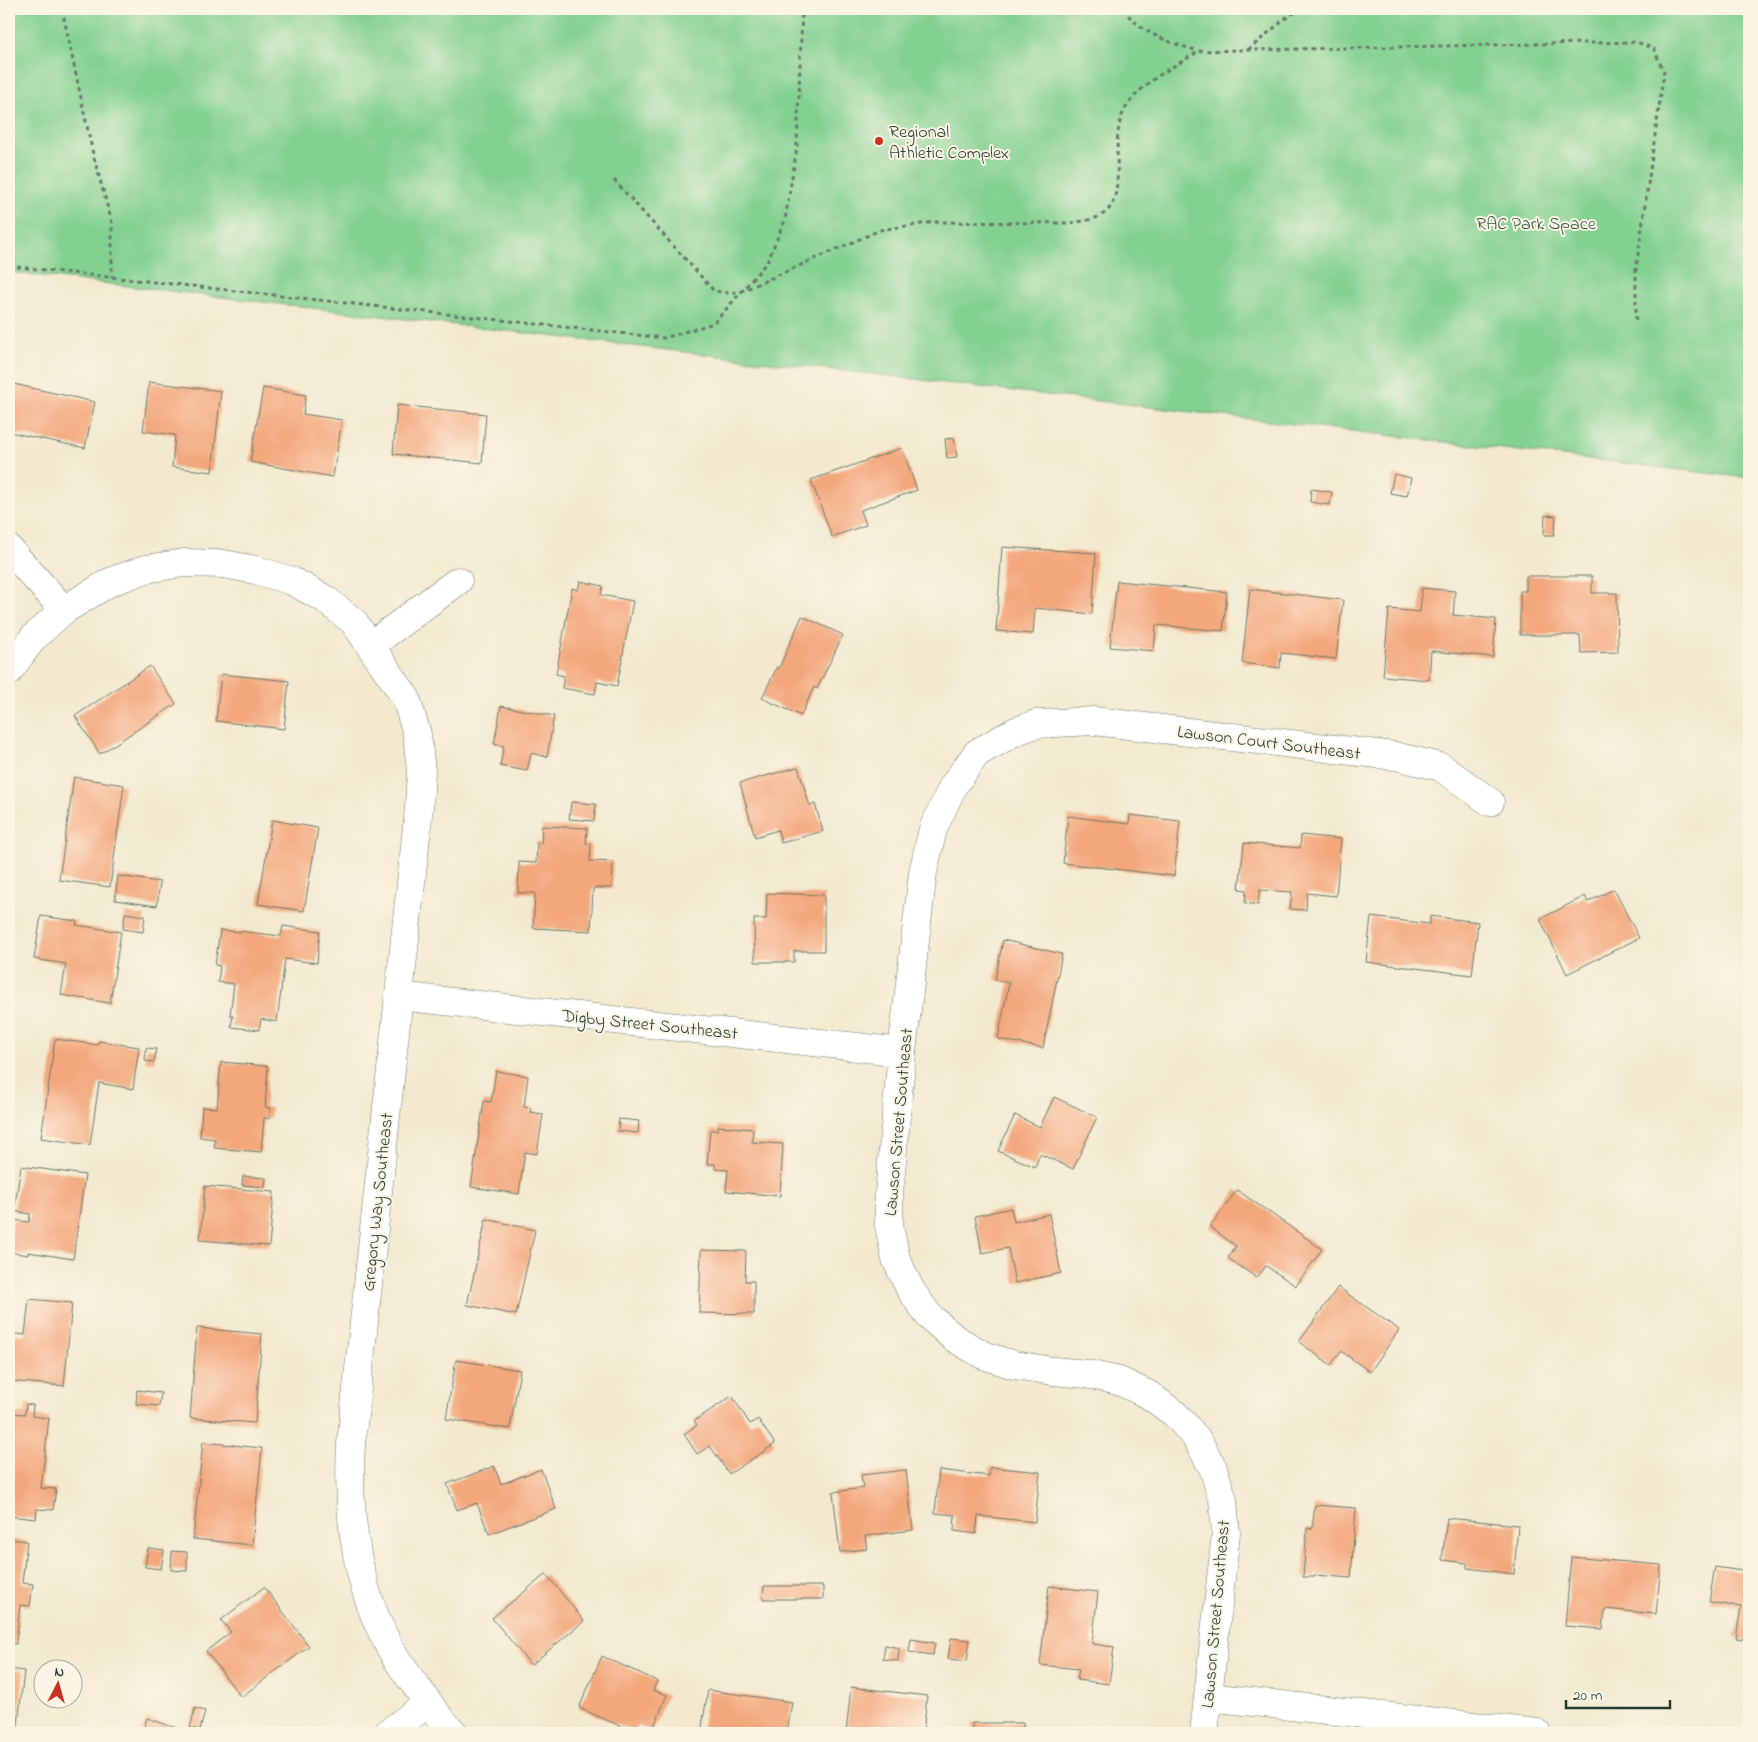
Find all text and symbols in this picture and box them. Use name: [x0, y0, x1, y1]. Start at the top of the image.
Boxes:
place label: Regional Athletic Complex: [889, 120, 1009, 167]
marker: Regional Athletic Complex: [873, 135, 885, 147]
park label: RAC Park Space: [1476, 212, 1597, 238]
street label: Lawson Court Southeast: [1176, 720, 1362, 768]
street label: Digby Street Southeast: [560, 1004, 739, 1049]
street label: Lawson Street Southeast: [879, 1027, 921, 1217]
street label: Gregory Way Southeast: [357, 1112, 402, 1293]
street label: Lawson Street Southeast: [1196, 1519, 1238, 1709]
north arrow: [32, 1660, 82, 1710]
text: N: [53, 1662, 65, 1683]
scale bar: [1566, 1677, 1669, 1709]
text: 20 m: [1573, 1685, 1603, 1707]

